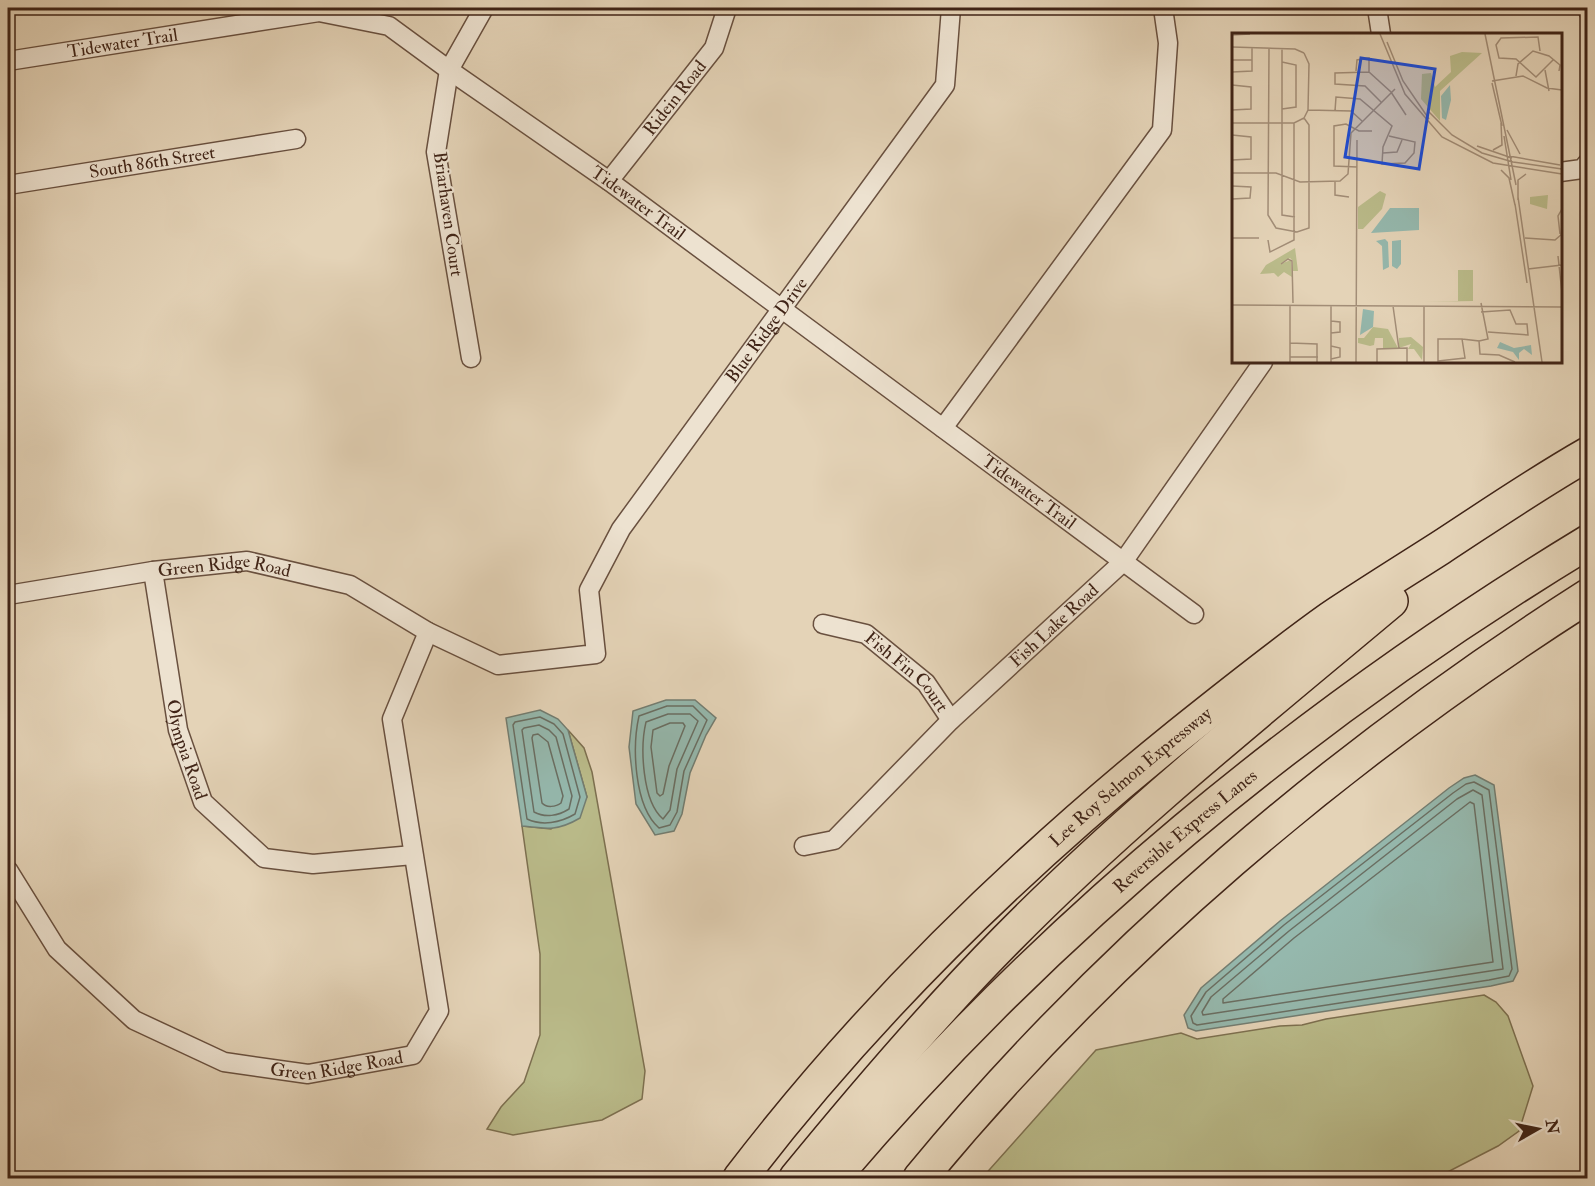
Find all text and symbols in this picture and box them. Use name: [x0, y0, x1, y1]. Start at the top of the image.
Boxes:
street label: Tidewater Trail: [66, 23, 180, 63]
inset map: [1232, 33, 1562, 363]
street label: Ridein Road: [638, 55, 712, 140]
street label: South 86th Street: [88, 141, 217, 183]
street label: Briarhaven Court: [428, 150, 468, 278]
street label: Tidewater Trail: [587, 161, 690, 245]
street label: Blue Ridge Drive: [720, 272, 813, 387]
street label: Tidewater Trail: [977, 450, 1081, 535]
street label: Green Ridge Road: [157, 549, 293, 582]
street label: Fish Lake Road: [1005, 579, 1103, 672]
street label: Fish Fin Court: [860, 626, 954, 716]
street label: Olympia Road: [162, 698, 213, 803]
street label: Lee Roy Selmon Expressway: [1044, 701, 1217, 852]
street label: Reversible Express Lanes: [1108, 764, 1262, 898]
street label: Green Ridge Road: [269, 1046, 405, 1086]
north arrow: [1508, 1099, 1568, 1159]
text: N: [1541, 1117, 1563, 1136]

